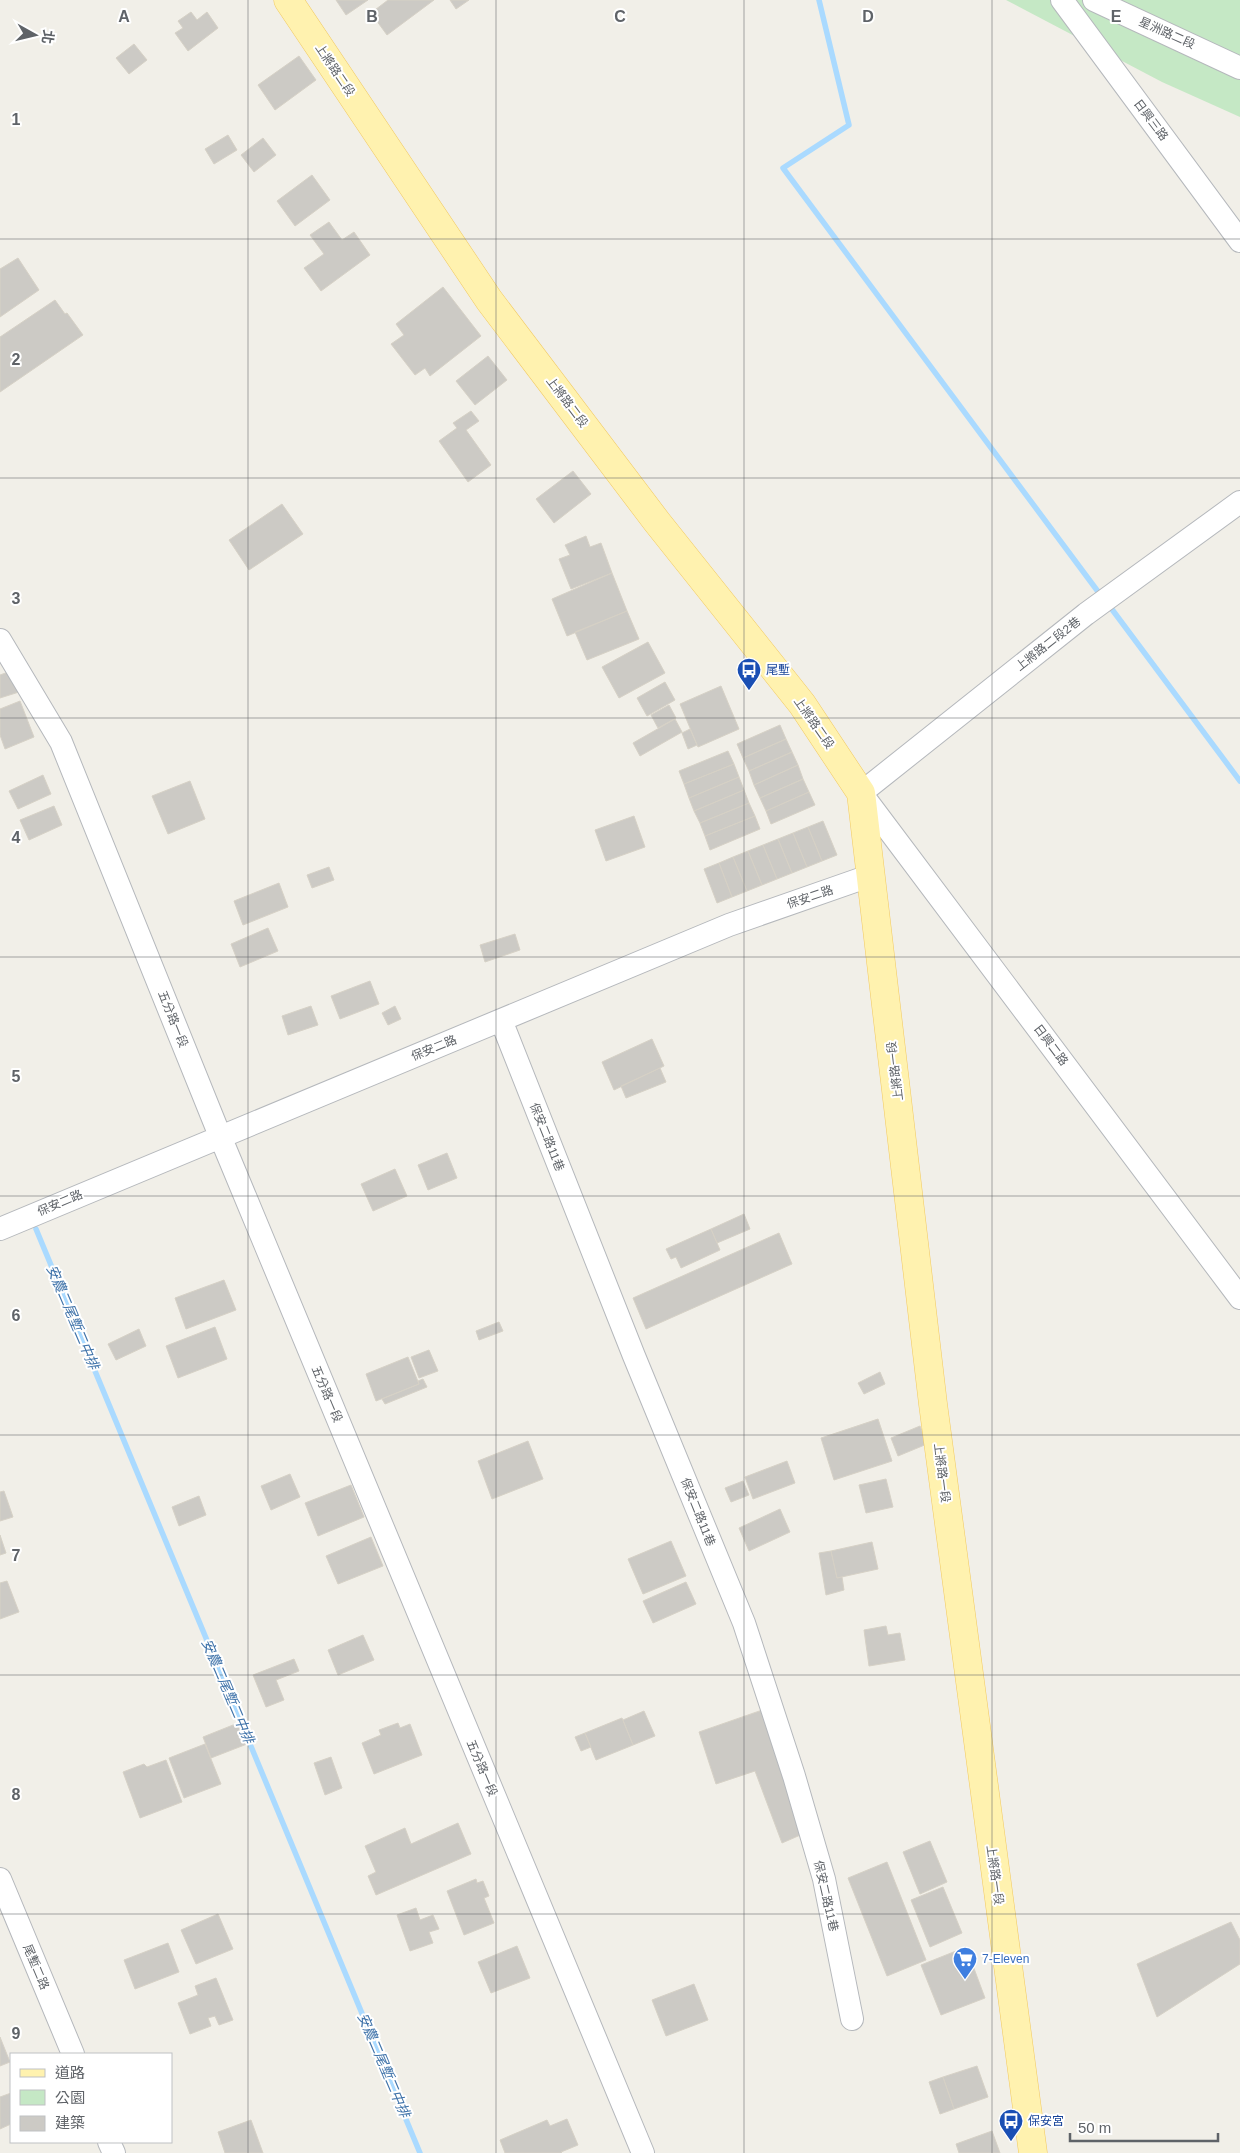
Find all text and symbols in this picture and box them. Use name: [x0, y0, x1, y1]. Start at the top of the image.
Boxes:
text: A: [118, 8, 130, 25]
text: B: [366, 8, 378, 25]
text: C: [614, 8, 626, 25]
text: D: [862, 8, 874, 25]
text: E: [1111, 8, 1122, 25]
north arrow: [10, 10, 60, 60]
street label: 星洲路二段: [1137, 14, 1197, 52]
text: 北: [39, 29, 57, 45]
street label: 上將路二段: [312, 41, 358, 99]
street label: 日興三路: [1131, 97, 1171, 143]
text: 1: [12, 111, 21, 128]
text: 2: [12, 351, 21, 368]
street label: 上將路二段: [543, 374, 591, 430]
text: 3: [12, 590, 21, 607]
street label: 上將路二段2巷: [1013, 614, 1083, 674]
bus stop icon: 尾塹: [736, 657, 762, 691]
place label: 尾塹: [766, 663, 790, 677]
street label: 上將路二段: [791, 694, 837, 752]
text: 4: [12, 829, 21, 846]
street label: 保安二路: [785, 883, 835, 911]
street label: 五分路一段: [155, 989, 191, 1049]
street label: 日興二路: [1031, 1022, 1071, 1068]
street label: 保安二路: [409, 1033, 459, 1063]
street label: 上將路一段: [884, 1040, 906, 1102]
text: 5: [12, 1068, 21, 1085]
street label: 保安二路11巷: [527, 1101, 567, 1173]
street label: 保安二路: [35, 1187, 85, 1219]
water label: 安農二尾塹二中排: [44, 1262, 103, 1374]
text: 6: [12, 1307, 21, 1324]
street label: 五分路一段: [309, 1364, 345, 1424]
street label: 上將路一段: [931, 1442, 953, 1504]
street label: 保安二路11巷: [678, 1476, 718, 1548]
text: 7: [12, 1547, 21, 1564]
water label: 安農二尾塹二中排: [199, 1636, 258, 1748]
street label: 五分路一段: [464, 1738, 500, 1798]
text: 8: [12, 1786, 21, 1803]
street label: 上將路一段: [984, 1844, 1006, 1906]
street label: 保安二路11巷: [811, 1859, 841, 1933]
street label: 尾塹二路: [20, 1942, 52, 1992]
supermarket icon: 7-Eleven: [952, 1946, 978, 1980]
place label: 7-Eleven: [982, 1952, 1029, 1966]
water label: 安農二尾塹二中排: [355, 2010, 414, 2122]
text: 9: [12, 2025, 21, 2042]
legend: [10, 2053, 172, 2143]
text: 道路: [55, 2064, 85, 2081]
text: 公園: [55, 2089, 85, 2106]
bus stop icon: 保安宮: [998, 2108, 1024, 2142]
scale bar: [1070, 2110, 1218, 2142]
text: 建築: [55, 2114, 85, 2131]
place label: 保安宮: [1028, 2114, 1064, 2128]
text: 50 m: [1078, 2119, 1111, 2136]

